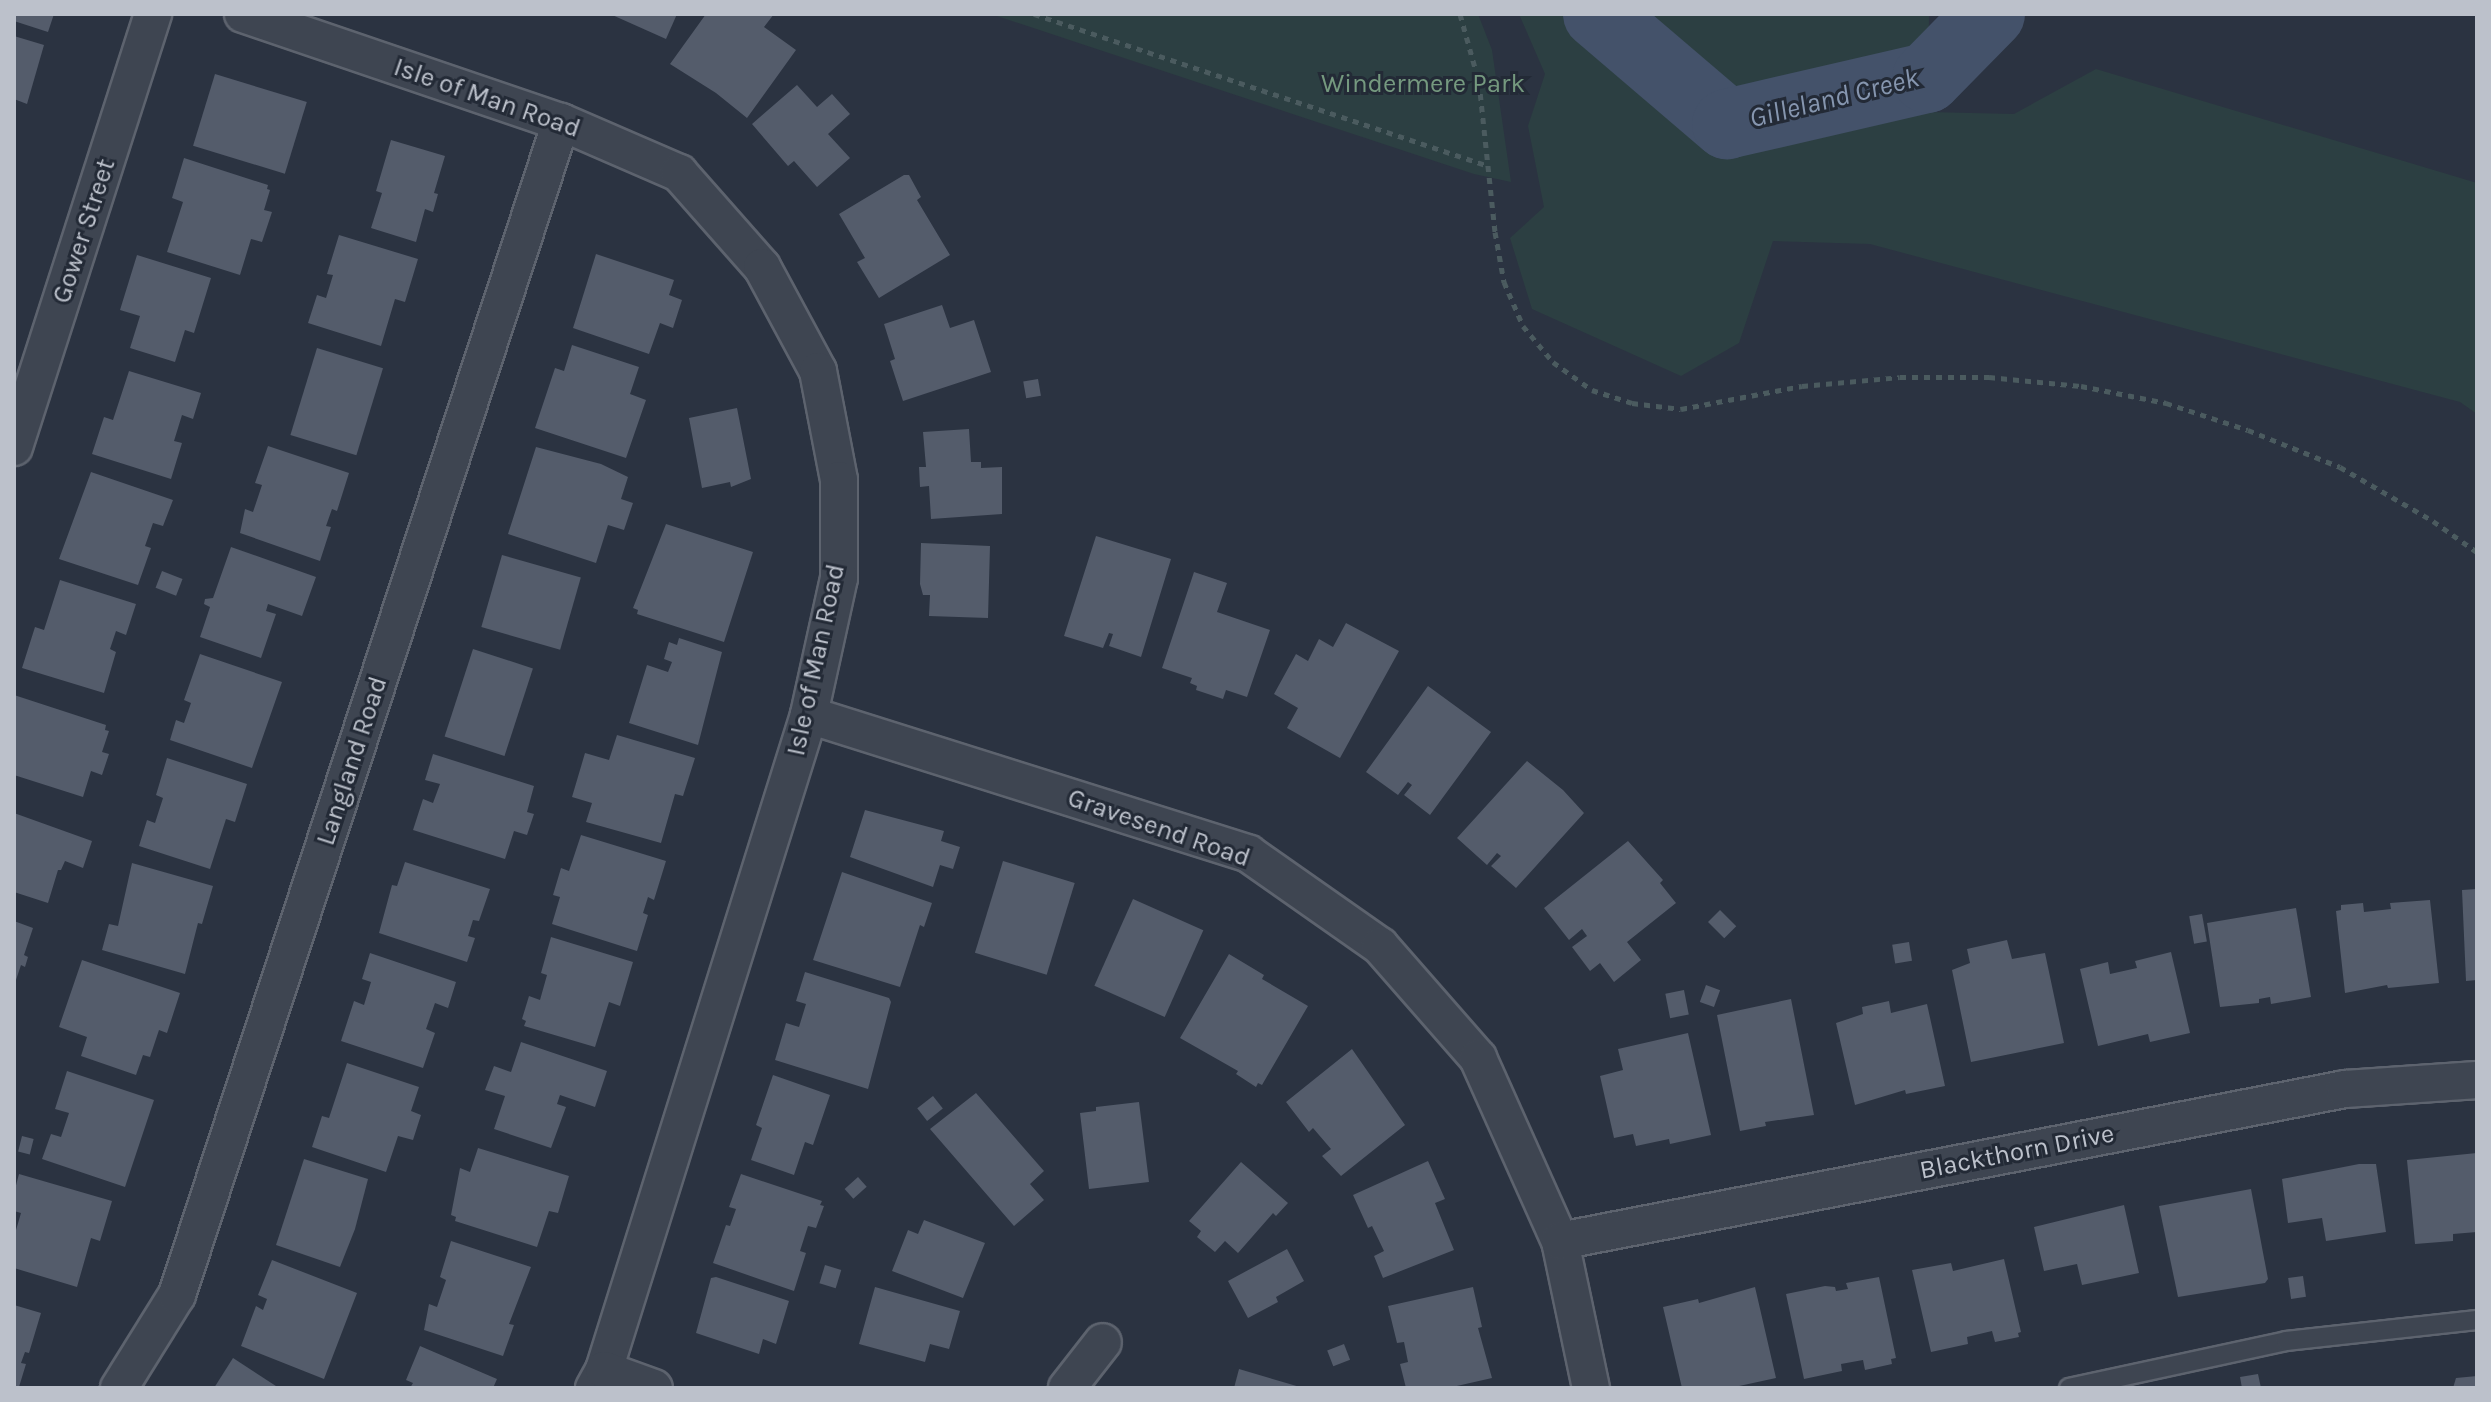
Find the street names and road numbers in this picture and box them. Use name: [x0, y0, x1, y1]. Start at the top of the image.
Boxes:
street label: Isle of Man Road: [390, 51, 584, 145]
street label: Gower Street: [46, 155, 122, 307]
street label: Isle of Man Road: [780, 561, 852, 759]
street label: Langland Road: [310, 673, 394, 849]
street label: Gravesend Road: [1064, 782, 1254, 874]
street label: Blackthorn Drive: [1917, 1118, 2117, 1186]

